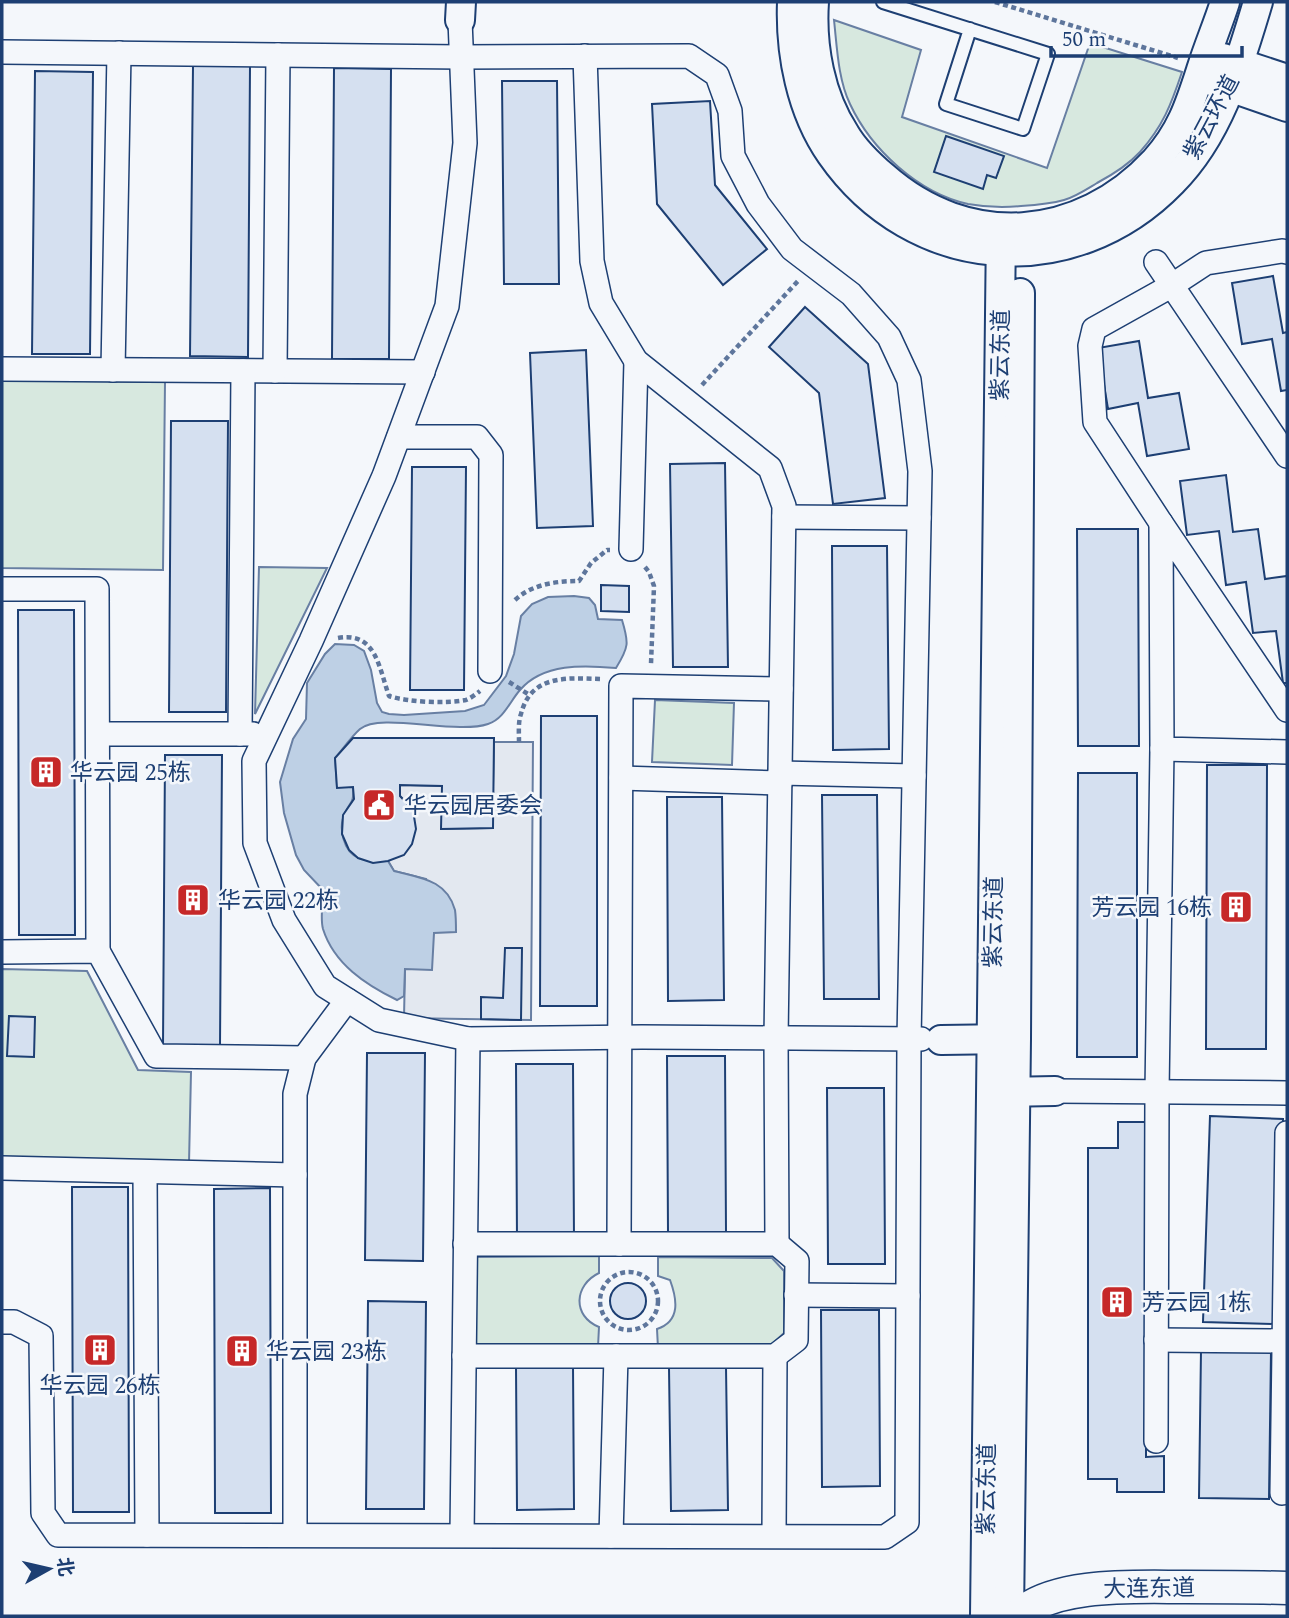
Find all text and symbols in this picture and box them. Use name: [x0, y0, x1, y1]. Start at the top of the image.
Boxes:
scale bar: [1051, 14, 1242, 58]
text: 50 m: [1062, 24, 1106, 56]
street label: 紫云环道: [1175, 69, 1249, 167]
street label: 紫云东道: [983, 309, 1020, 401]
building icon: 华云园 25栋: [27, 753, 65, 791]
place label: 华云园 25栋: [70, 756, 191, 791]
public building icon: 华云园居委会: [360, 786, 398, 824]
place label: 华云园居委会: [404, 789, 542, 824]
street label: 紫云东道: [976, 876, 1013, 968]
building icon: 华云园 22栋: [174, 881, 212, 919]
place label: 华云园 22栋: [218, 884, 339, 919]
building icon: 芳云园 16栋: [1217, 888, 1255, 926]
place label: 芳云园 16栋: [1091, 891, 1212, 926]
building icon: 芳云园 1栋: [1098, 1283, 1136, 1321]
place label: 芳云园 1栋: [1142, 1286, 1251, 1321]
building icon: 华云园 26栋: [81, 1331, 119, 1369]
building icon: 华云园 23栋: [223, 1332, 261, 1370]
place label: 华云园 23栋: [266, 1335, 387, 1370]
place label: 华云园 26栋: [40, 1369, 160, 1404]
street label: 紫云东道: [969, 1443, 1006, 1535]
north arrow: [14, 1534, 84, 1604]
text: 北: [49, 1555, 80, 1578]
street label: 大连东道: [1103, 1571, 1195, 1608]

